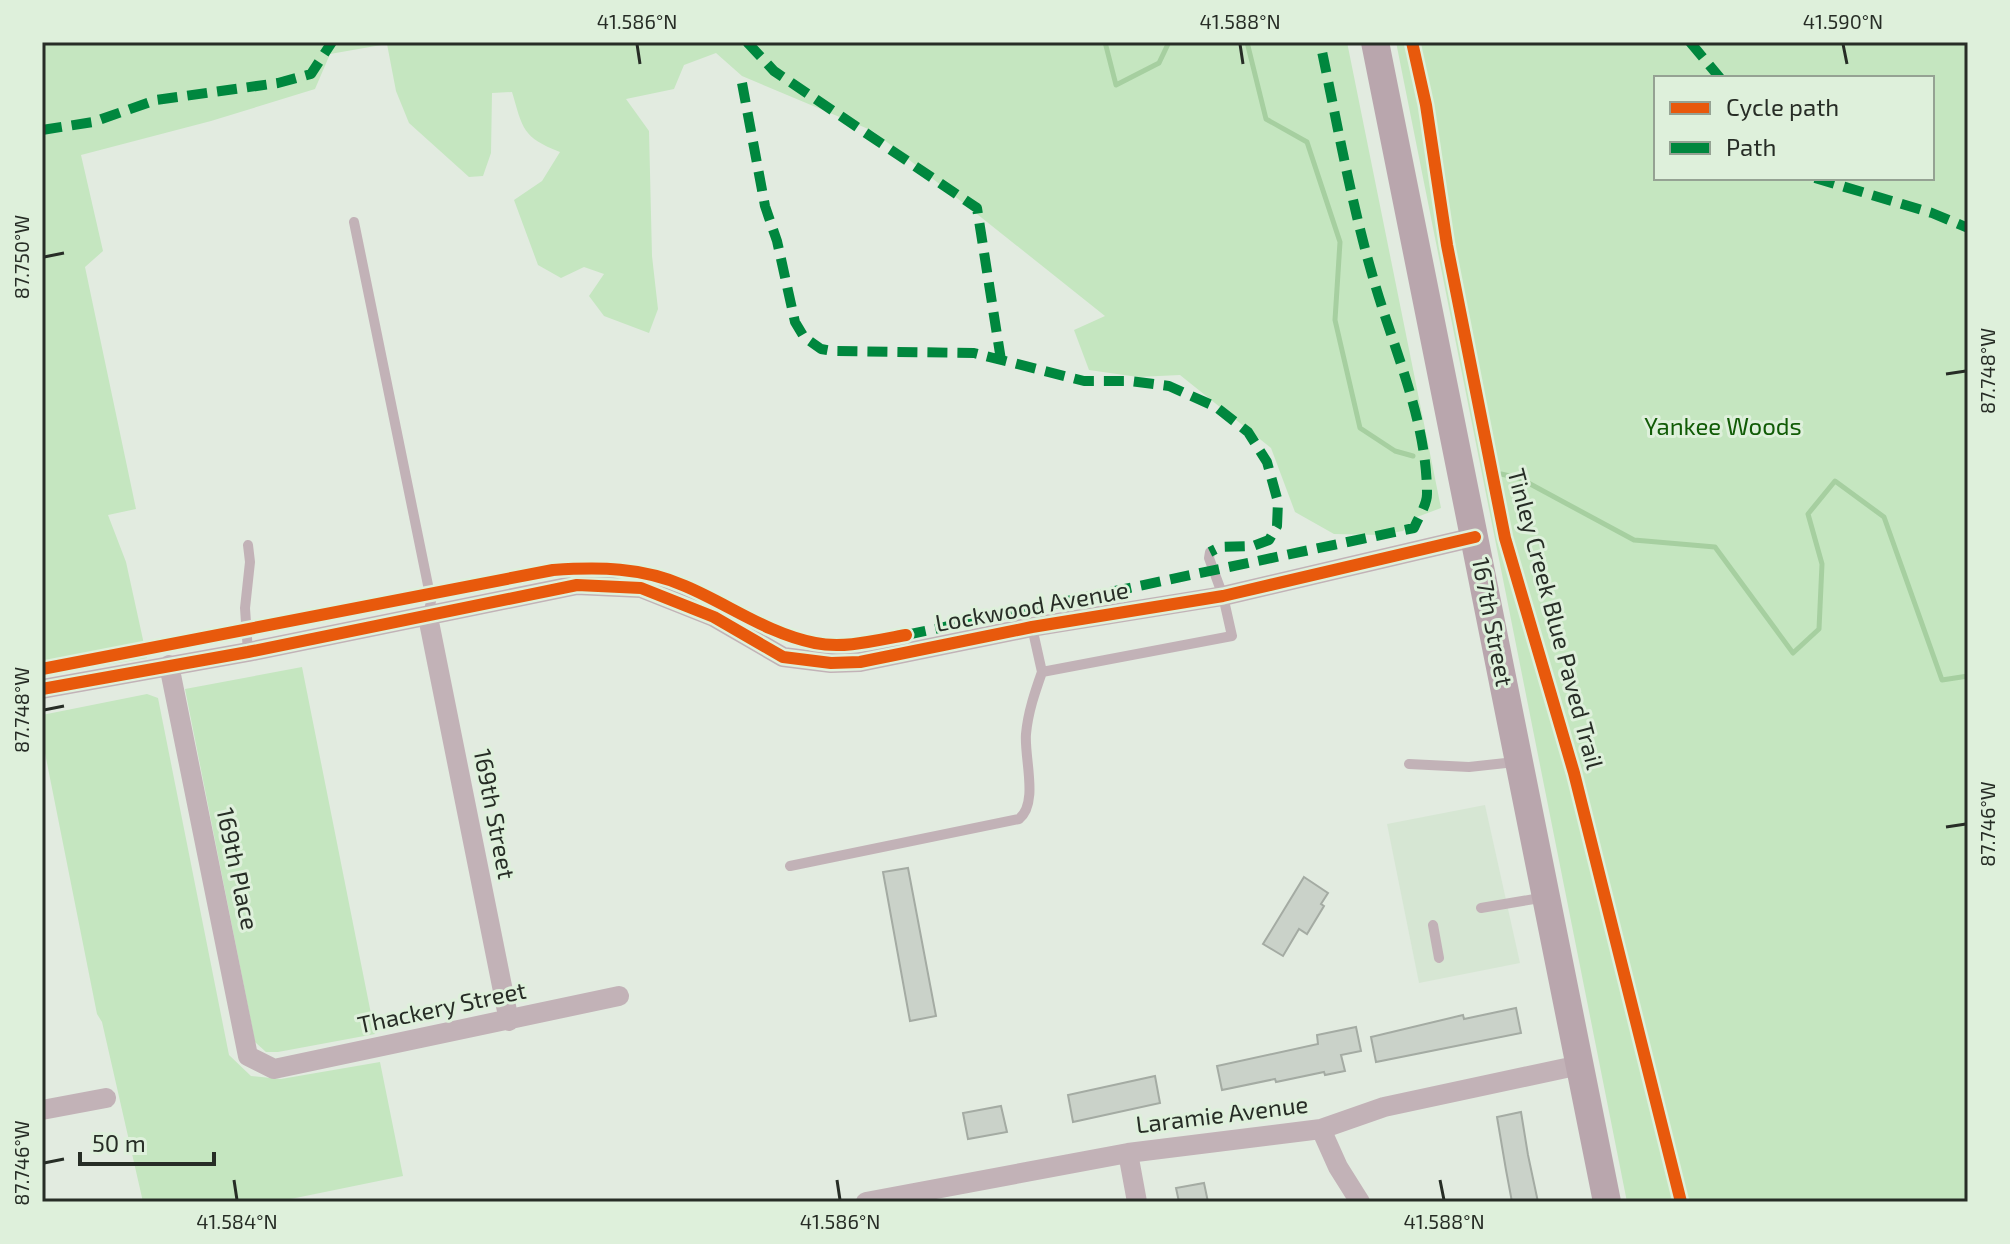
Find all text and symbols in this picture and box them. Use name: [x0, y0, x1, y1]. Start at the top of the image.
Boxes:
text: 41.586°N: [597, 9, 677, 33]
text: 41.588°N: [1199, 9, 1281, 33]
text: 41.590°N: [1803, 9, 1883, 33]
legend: [1654, 76, 1934, 180]
text: Cycle path: [1726, 92, 1839, 121]
text: Path: [1726, 132, 1776, 161]
text: 87.750°W: [9, 215, 33, 299]
text: 87.748°W: [1975, 328, 1999, 414]
park label: Yankee Woods: [1644, 411, 1802, 440]
street label: Tinley Creek Blue Paved Trail: [1502, 465, 1611, 772]
street label: 167th Street: [1467, 555, 1520, 689]
street label: Lockwood Avenue: [933, 574, 1131, 637]
text: 87.748°W: [9, 667, 33, 753]
street label: 169th Street: [469, 746, 522, 881]
text: 87.746°W: [1975, 781, 1999, 867]
street label: 169th Place: [211, 805, 266, 933]
street label: Thackery Street: [355, 975, 529, 1039]
street label: Laramie Avenue: [1134, 1089, 1310, 1138]
scale bar: [80, 1116, 214, 1166]
text: 87.746°W: [9, 1120, 33, 1206]
text: 50 m: [92, 1128, 146, 1157]
text: 41.584°N: [196, 1209, 278, 1233]
text: 41.586°N: [800, 1209, 880, 1233]
text: 41.588°N: [1403, 1209, 1485, 1233]

